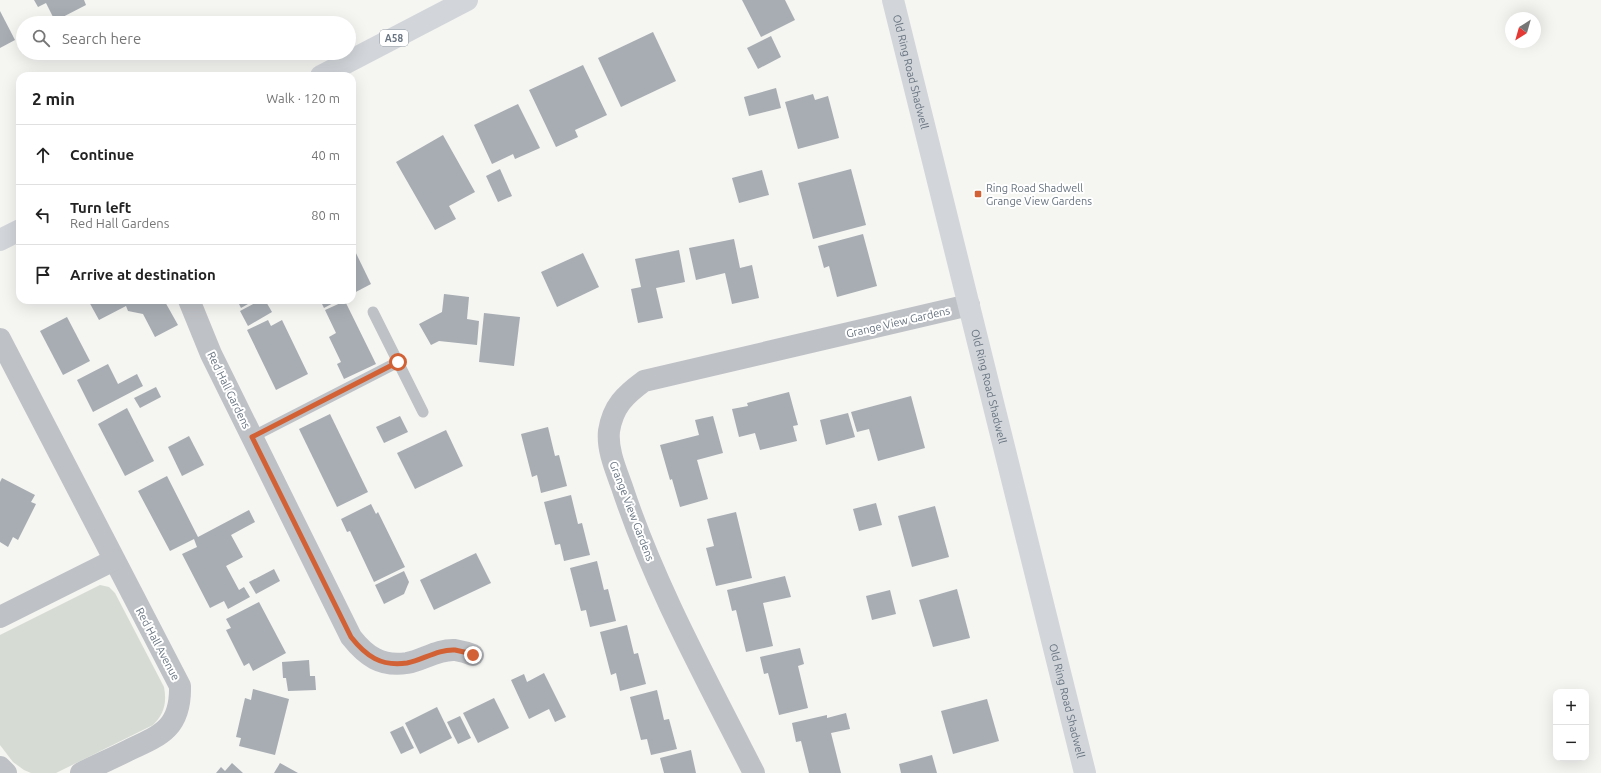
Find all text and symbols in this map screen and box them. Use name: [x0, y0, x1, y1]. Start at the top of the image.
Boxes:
north arrow: [1505, 12, 1541, 48]
street label: Old Ring Road Shadwell: [891, 13, 931, 130]
search box: [16, 16, 356, 60]
icon: search: [30, 27, 52, 49]
text: Search here: [62, 30, 141, 47]
road number: A58: [380, 30, 408, 46]
text: 2 min: [32, 89, 75, 108]
text: Walk · 120 m: [266, 91, 340, 105]
icon: ahead: [32, 144, 54, 166]
text: Continue: [70, 146, 134, 163]
text: 40 m: [311, 148, 340, 162]
place label: Ring Road Shadwell Grange View Gardens: [986, 182, 1092, 207]
marker: Ring Road Shadwell Grange View Gardens: [973, 189, 983, 199]
text: Turn left: [70, 199, 131, 216]
icon: left: [32, 204, 54, 226]
text: 80 m: [311, 208, 340, 222]
text: Red Hall Gardens: [70, 216, 169, 230]
icon: arrive: [32, 264, 54, 286]
text: Arrive at destination: [70, 266, 216, 283]
street label: Grange View Gardens: [845, 304, 951, 340]
street label: Old Ring Road Shadwell: [969, 328, 1009, 445]
street label: Red Hall Gardens: [205, 350, 253, 431]
route start: [389, 353, 407, 371]
street label: Grange View Gardens: [607, 459, 657, 563]
street label: Red Hall Avenue: [134, 606, 182, 682]
street label: Old Ring Road Shadwell: [1047, 642, 1087, 759]
route end: [464, 646, 482, 664]
map controls: [1553, 689, 1589, 761]
button: +: [1553, 689, 1589, 725]
button: −: [1553, 725, 1589, 761]

